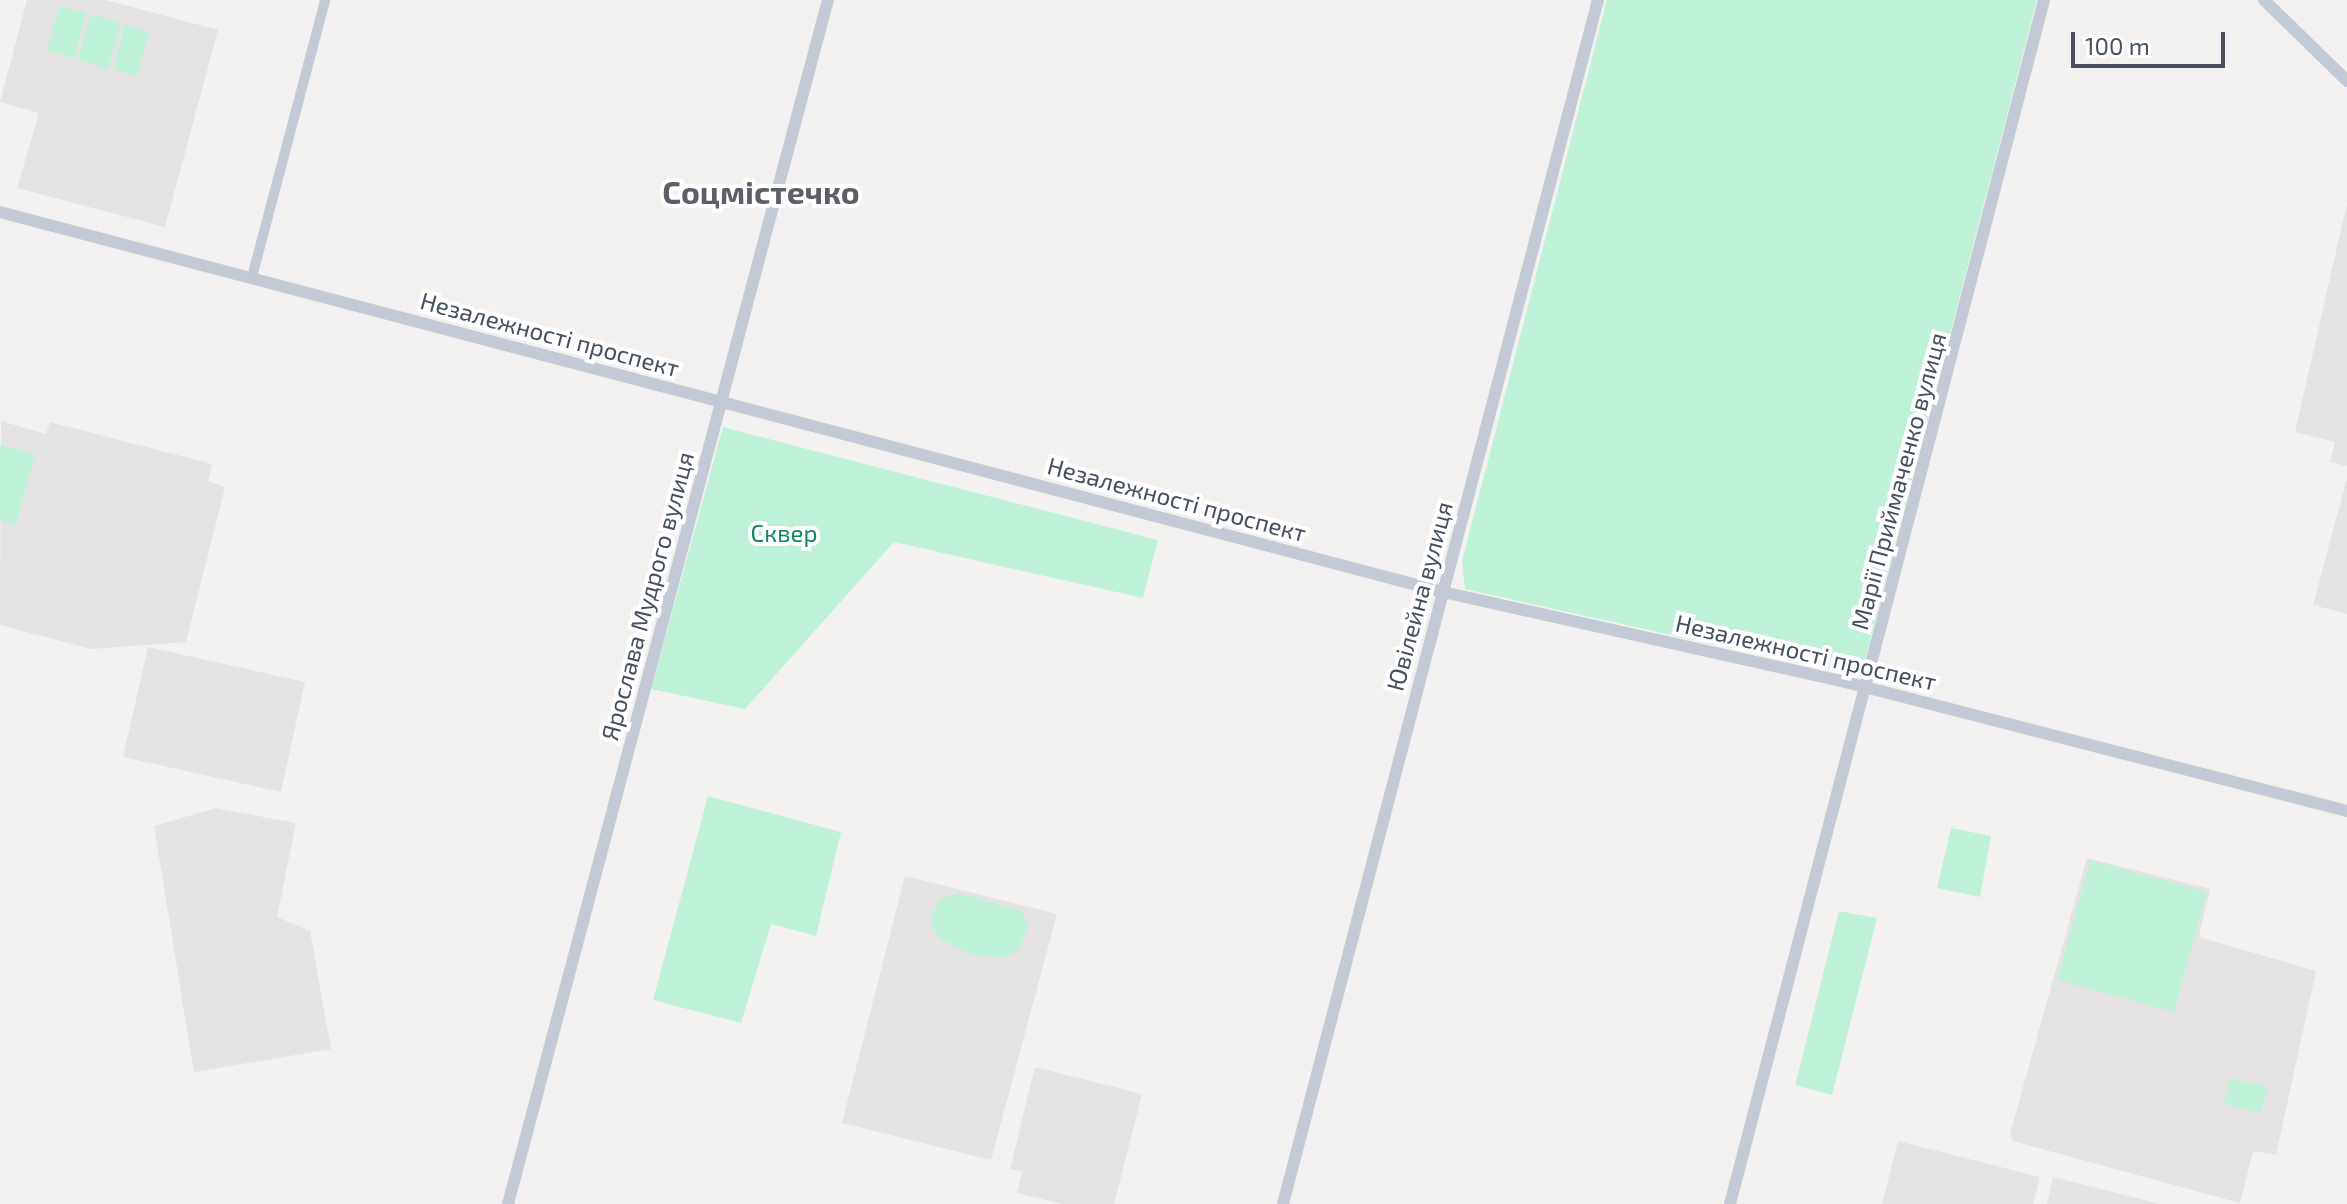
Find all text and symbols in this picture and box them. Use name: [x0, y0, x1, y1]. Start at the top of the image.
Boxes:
scale bar: [2075, 16, 2229, 66]
text: 100 m: [2085, 31, 2150, 60]
district label: Соцмістечко: [662, 172, 860, 210]
street label: Незалежності проспект: [417, 286, 683, 382]
street label: Марії Приймаченко вулиця: [1844, 329, 1952, 633]
street label: Ярослава Мудрого вулиця: [595, 449, 699, 743]
street label: Незалежності проспект: [1044, 451, 1310, 547]
street label: Ювілейна вулиця: [1380, 498, 1458, 694]
park label: Сквер: [751, 519, 817, 547]
street label: Незалежності проспект: [1673, 608, 1939, 696]

